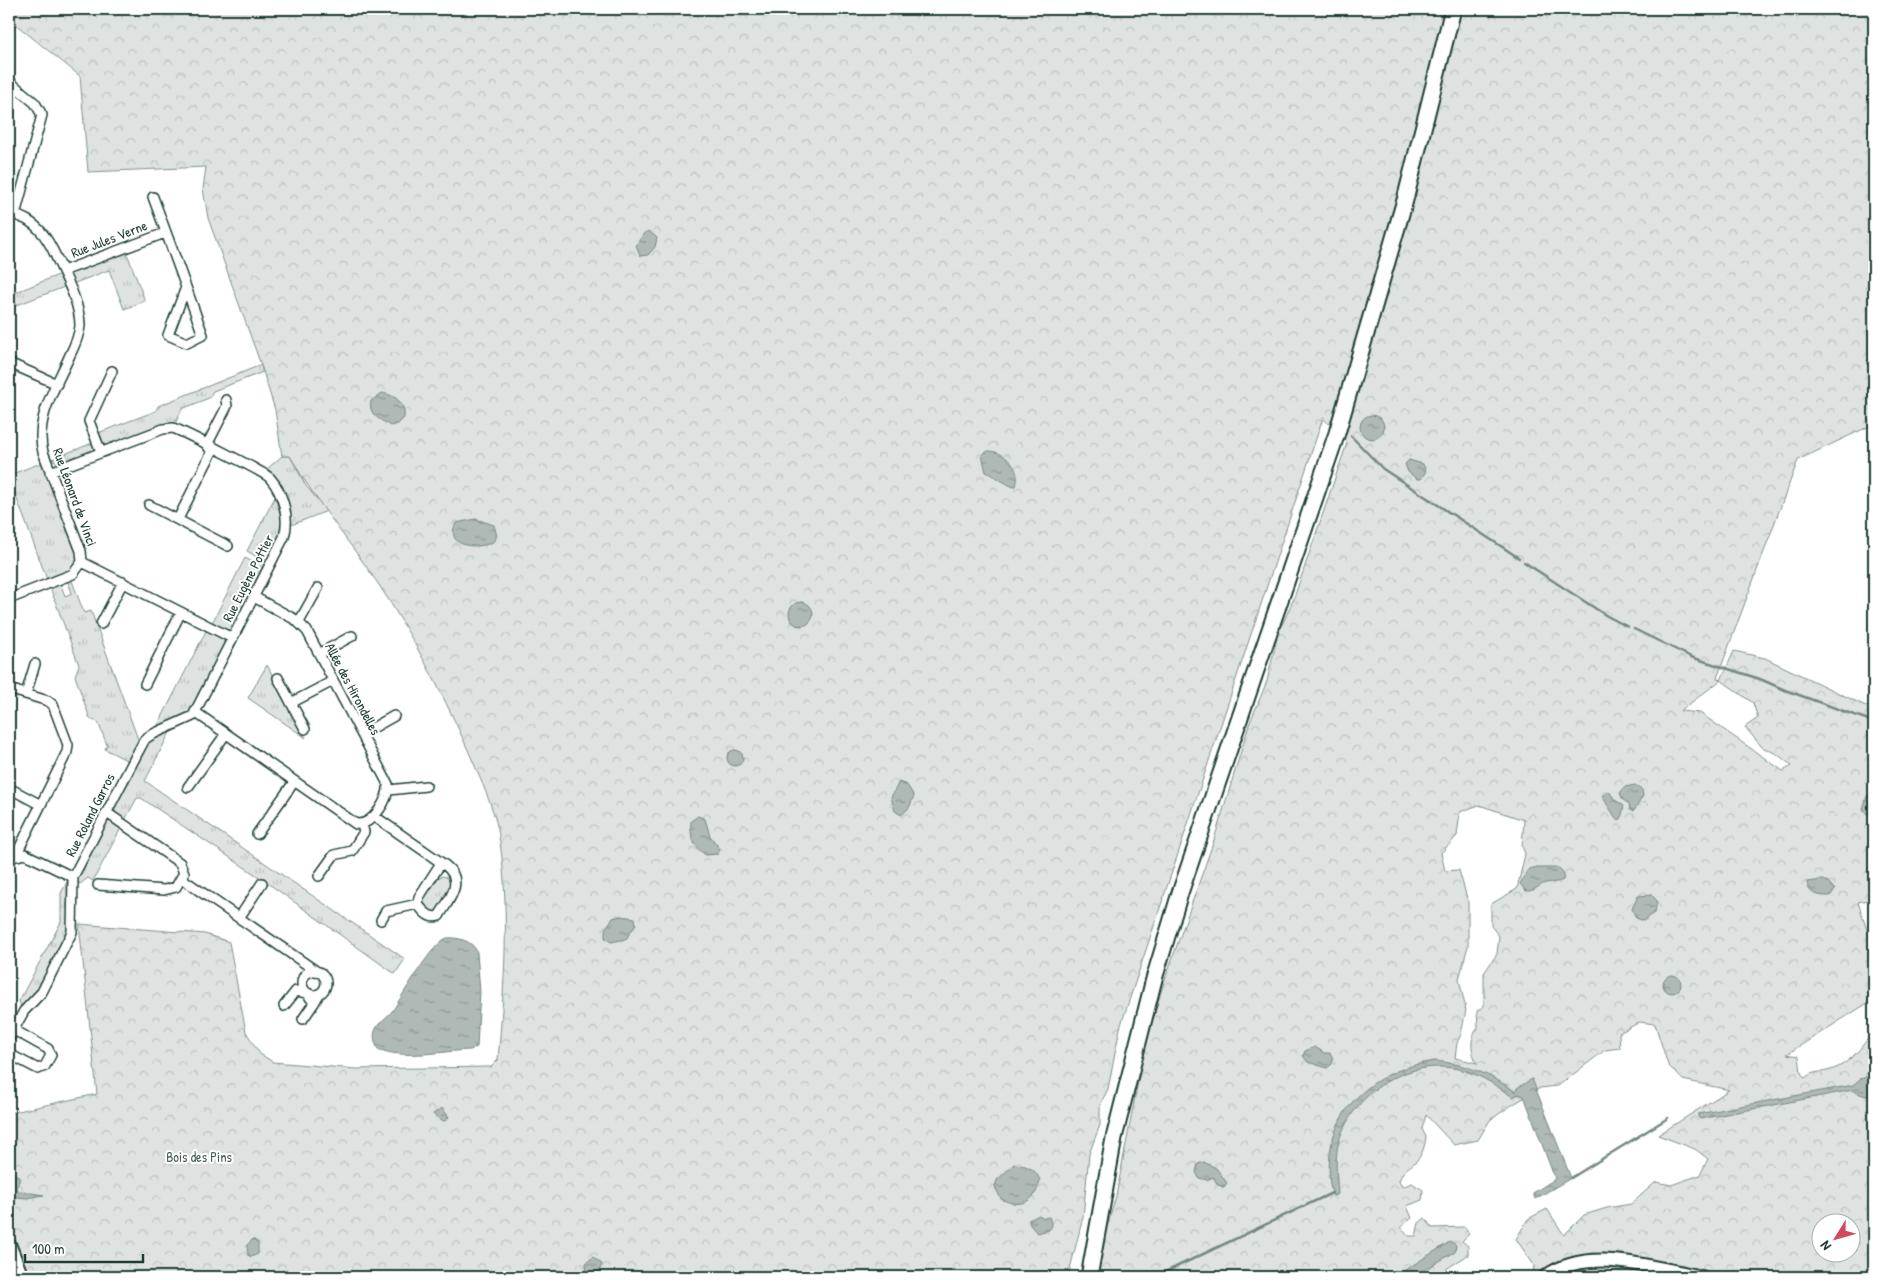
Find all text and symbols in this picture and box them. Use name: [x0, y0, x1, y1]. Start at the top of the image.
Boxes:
street label: Rue Jules Verne: [68, 215, 150, 262]
street label: Rue Léonard de Vinci: [49, 445, 102, 549]
street label: Rue Eugène Pottier: [217, 530, 279, 625]
street label: Allée des Hirondelles: [321, 639, 386, 738]
street label: Rue Roland Garros: [60, 770, 119, 860]
park label: Bois des Pins: [166, 1147, 232, 1166]
north arrow: [1810, 1214, 1860, 1264]
scale bar: [25, 1231, 142, 1263]
text: N: [1815, 1237, 1835, 1255]
text: 100 m: [32, 1238, 65, 1259]

